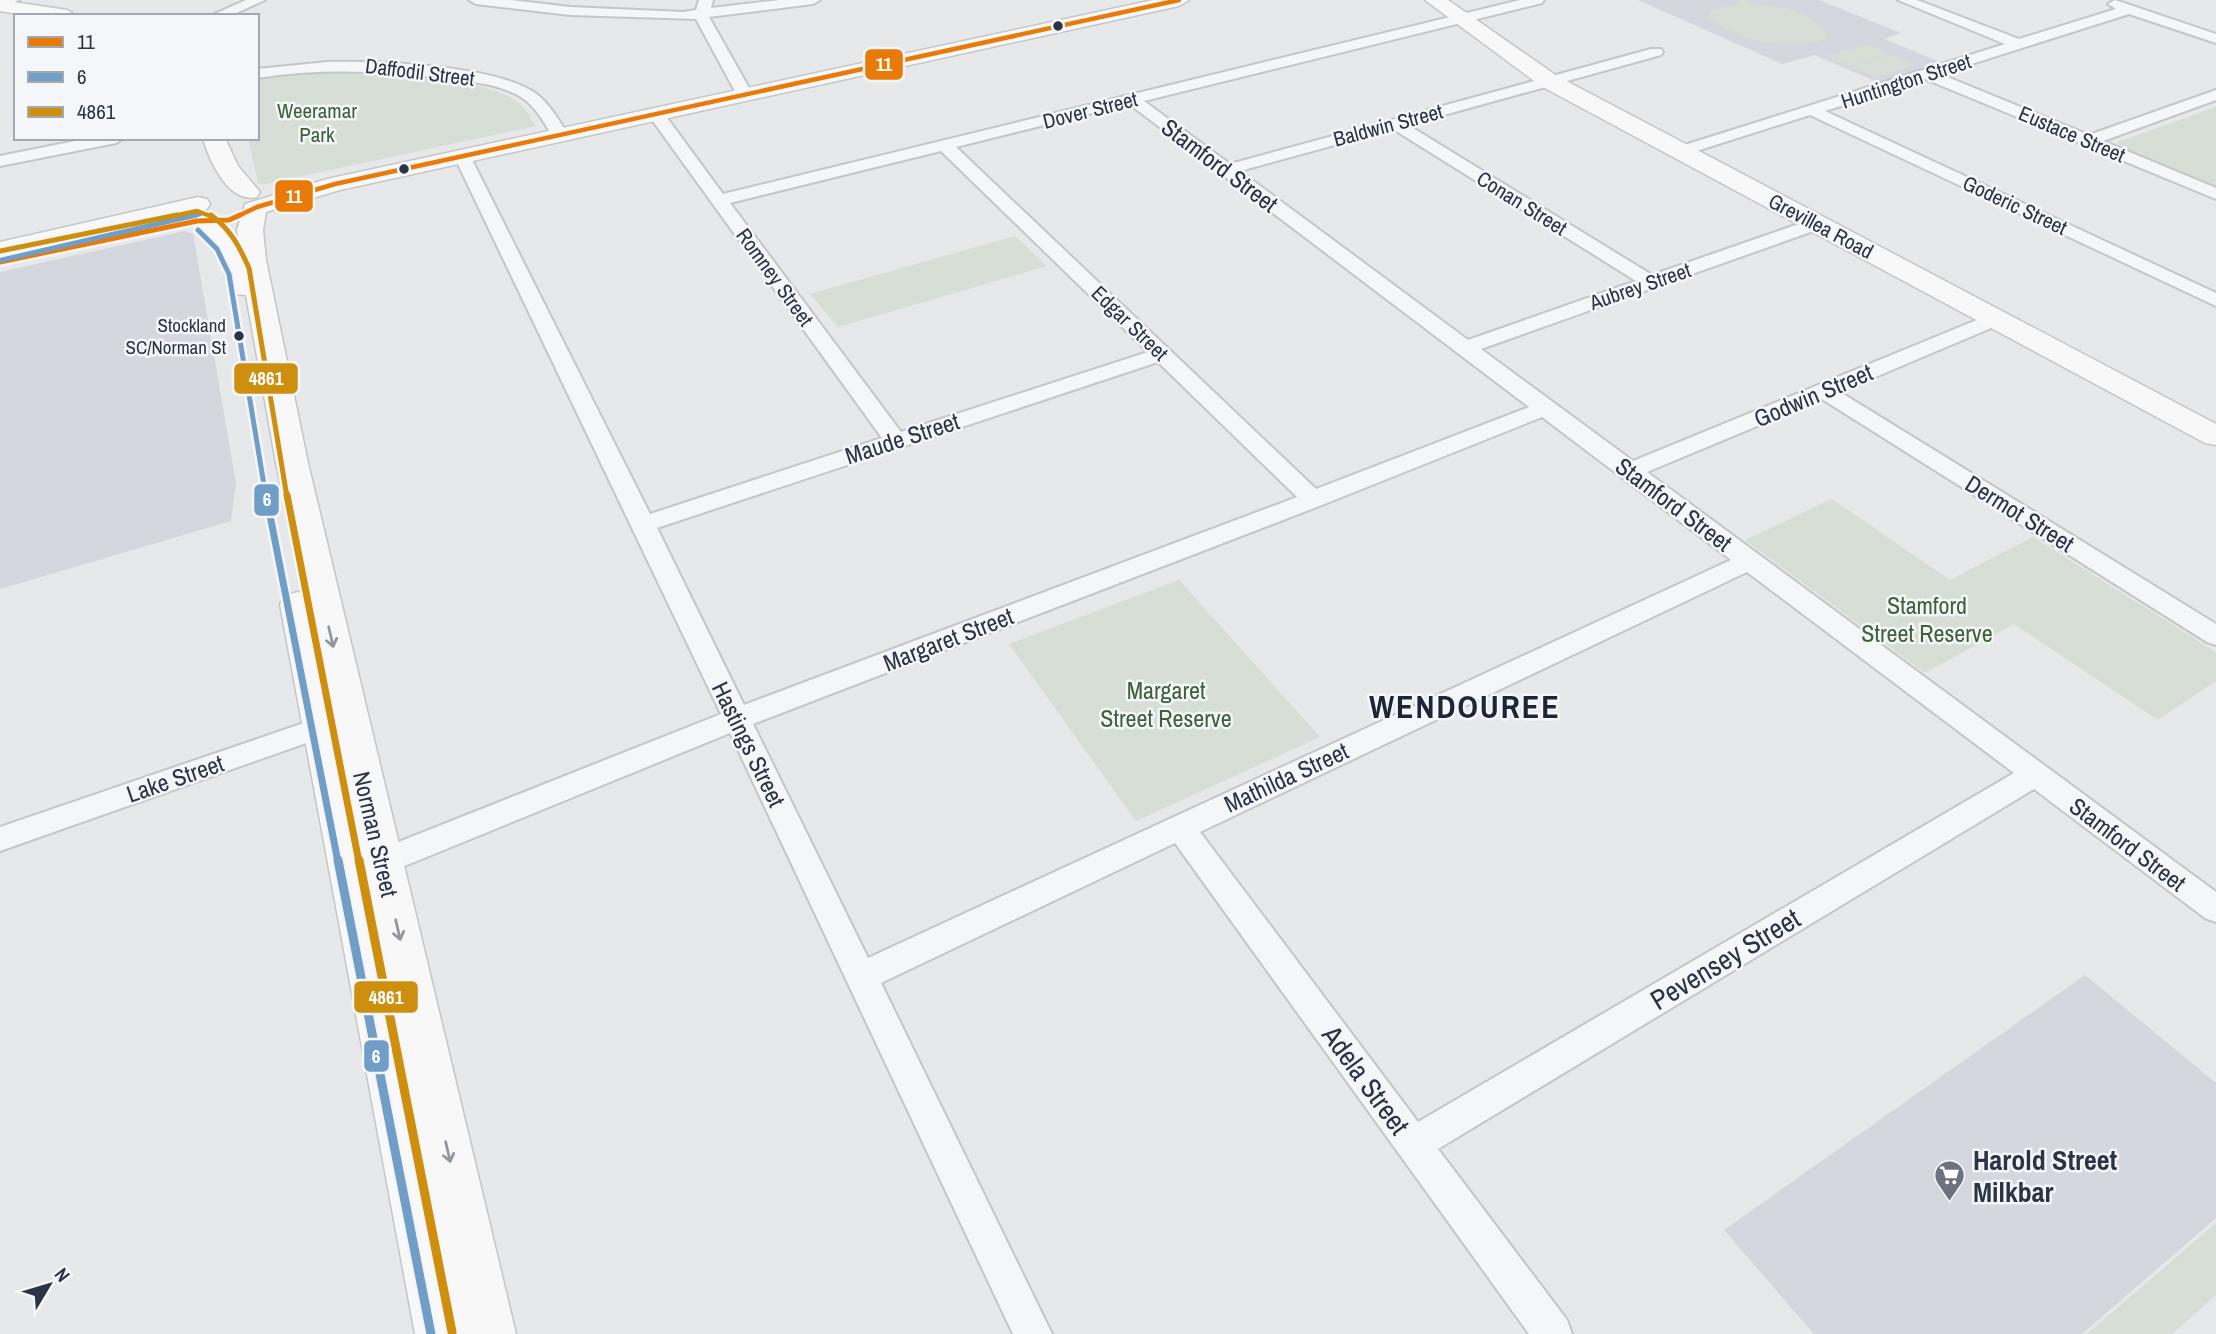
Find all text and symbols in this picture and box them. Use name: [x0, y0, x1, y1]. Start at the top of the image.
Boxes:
legend: [14, 14, 259, 140]
unlabelled marker: [1051, 19, 1065, 33]
text: 11: [77, 27, 95, 56]
street label: Huntington Street: [1837, 46, 1975, 116]
line badge: 11: [864, 48, 904, 81]
street label: Daffodil Street: [364, 51, 476, 93]
text: 11: [876, 51, 893, 77]
text: 6: [77, 62, 87, 91]
street label: Dover Street: [1040, 84, 1141, 136]
park label: Weeramar Park: [277, 96, 357, 149]
street label: Baldwin Street: [1330, 96, 1446, 153]
text: 4861: [77, 97, 116, 126]
street label: Eustace Street: [2014, 99, 2130, 169]
street label: Stamford Street: [1155, 111, 1285, 220]
unlabelled marker: [397, 162, 411, 176]
street label: Conan Street: [1471, 164, 1573, 242]
street label: Goderic Street: [1958, 168, 2072, 242]
line badge: 11: [274, 179, 314, 213]
text: 11: [286, 183, 303, 209]
street label: Grevillea Road: [1763, 186, 1879, 266]
street label: Romney Street: [730, 222, 821, 332]
street label: Aubrey Street: [1585, 255, 1695, 317]
street label: Edgar Street: [1085, 279, 1175, 367]
place label: Stockland SC/Norman St: [126, 312, 227, 360]
marker: Stockland SC/Norman St: [232, 329, 246, 343]
street label: Godwin Street: [1749, 355, 1878, 434]
line badge: 4861: [233, 362, 299, 395]
text: 4861: [249, 365, 284, 391]
street label: Maude Street: [841, 404, 964, 471]
street label: Stamford Street: [1609, 450, 1739, 559]
street label: Dermot Street: [1960, 467, 2081, 559]
line badge: 6: [253, 483, 280, 517]
text: 6: [263, 486, 272, 512]
park label: Stamford Street Reserve: [1861, 589, 1993, 649]
street label: Margaret Street: [878, 599, 1018, 678]
one-way arrow: [325, 625, 338, 647]
park label: Margaret Street Reserve: [1100, 674, 1232, 734]
street label: Hastings Street: [705, 676, 793, 812]
district label: WENDOUREE: [1369, 685, 1561, 728]
street label: Mathilda Street: [1219, 734, 1354, 820]
street label: Lake Street: [122, 746, 228, 810]
street label: Norman Street: [346, 768, 406, 900]
street label: Stamford Street: [2063, 790, 2193, 899]
street label: Pevensey Street: [1643, 899, 1807, 1019]
one-way arrow: [392, 918, 405, 941]
line badge: 4861: [353, 980, 419, 1014]
text: 4861: [369, 984, 404, 1010]
street label: Adela Street: [1313, 1017, 1419, 1142]
line badge: 6: [363, 1039, 390, 1073]
text: 6: [372, 1043, 381, 1069]
one-way arrow: [442, 1140, 455, 1163]
place label: Harold Street Milkbar: [1973, 1141, 2118, 1211]
supermarket icon: Harold Street Milkbar: [1933, 1159, 1967, 1203]
north arrow: [14, 1250, 84, 1320]
text: N: [49, 1262, 76, 1287]

